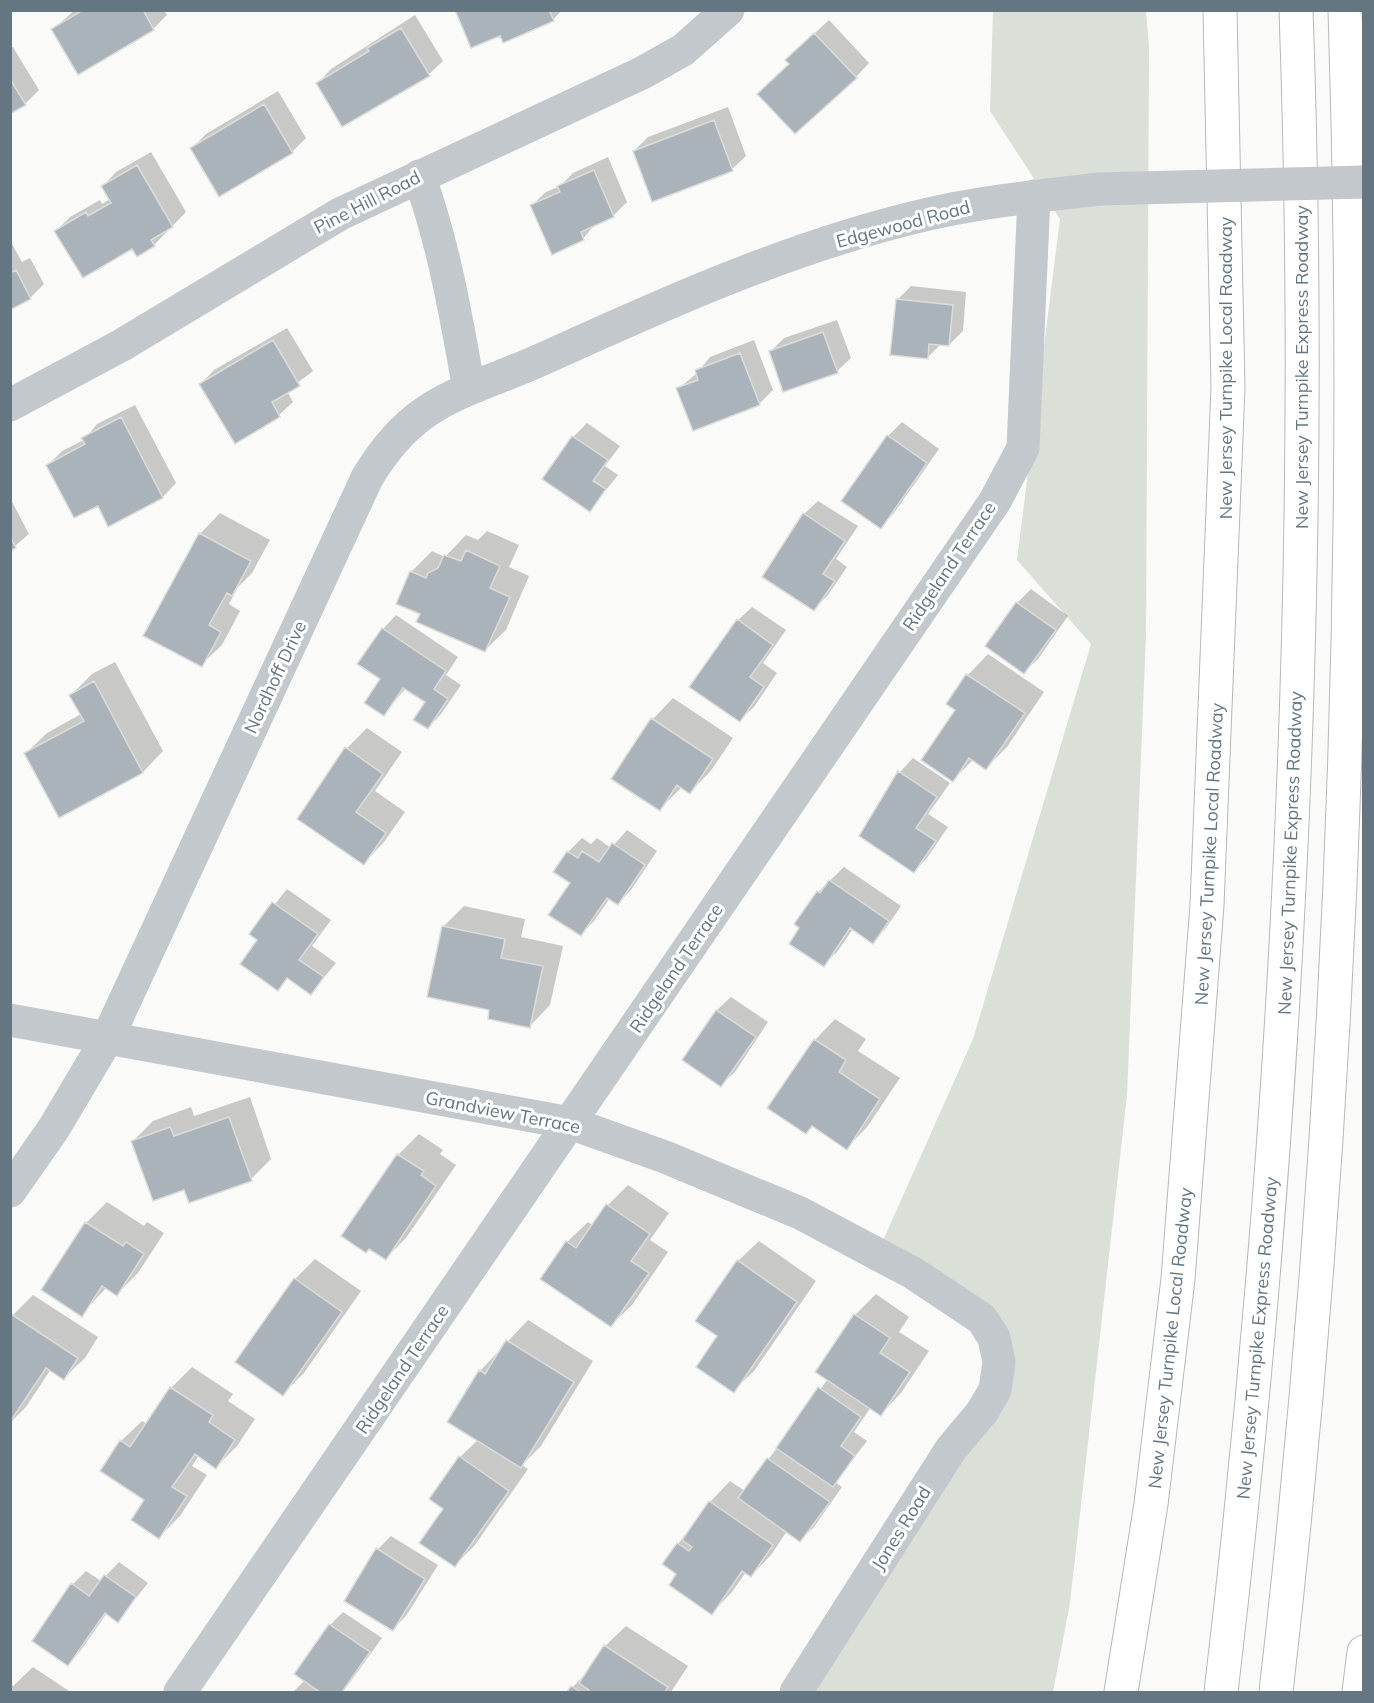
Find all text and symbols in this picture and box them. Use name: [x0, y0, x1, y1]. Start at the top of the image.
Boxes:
street label: Pine Hill Road: [310, 165, 424, 239]
street label: Edgewood Road: [834, 195, 972, 253]
street label: New Jersey Turnpike Express Roadway: [1290, 205, 1313, 529]
street label: New Jersey Turnpike Local Roadway: [1214, 216, 1237, 519]
street label: Ridgeland Terrace: [897, 497, 1001, 635]
street label: Nordhoff Drive: [239, 617, 311, 737]
street label: New Jersey Turnpike Express Roadway: [1273, 690, 1307, 1015]
street label: New Jersey Turnpike Local Roadway: [1190, 702, 1228, 1006]
street label: Ridgeland Terrace: [624, 899, 728, 1037]
street label: Grandview Terrace: [424, 1086, 582, 1138]
street label: New Jersey Turnpike Express Roadway: [1231, 1175, 1283, 1500]
street label: New Jersey Turnpike Local Roadway: [1143, 1186, 1197, 1490]
street label: Ridgeland Terrace: [350, 1300, 454, 1438]
street label: Jones Road: [866, 1482, 936, 1574]

